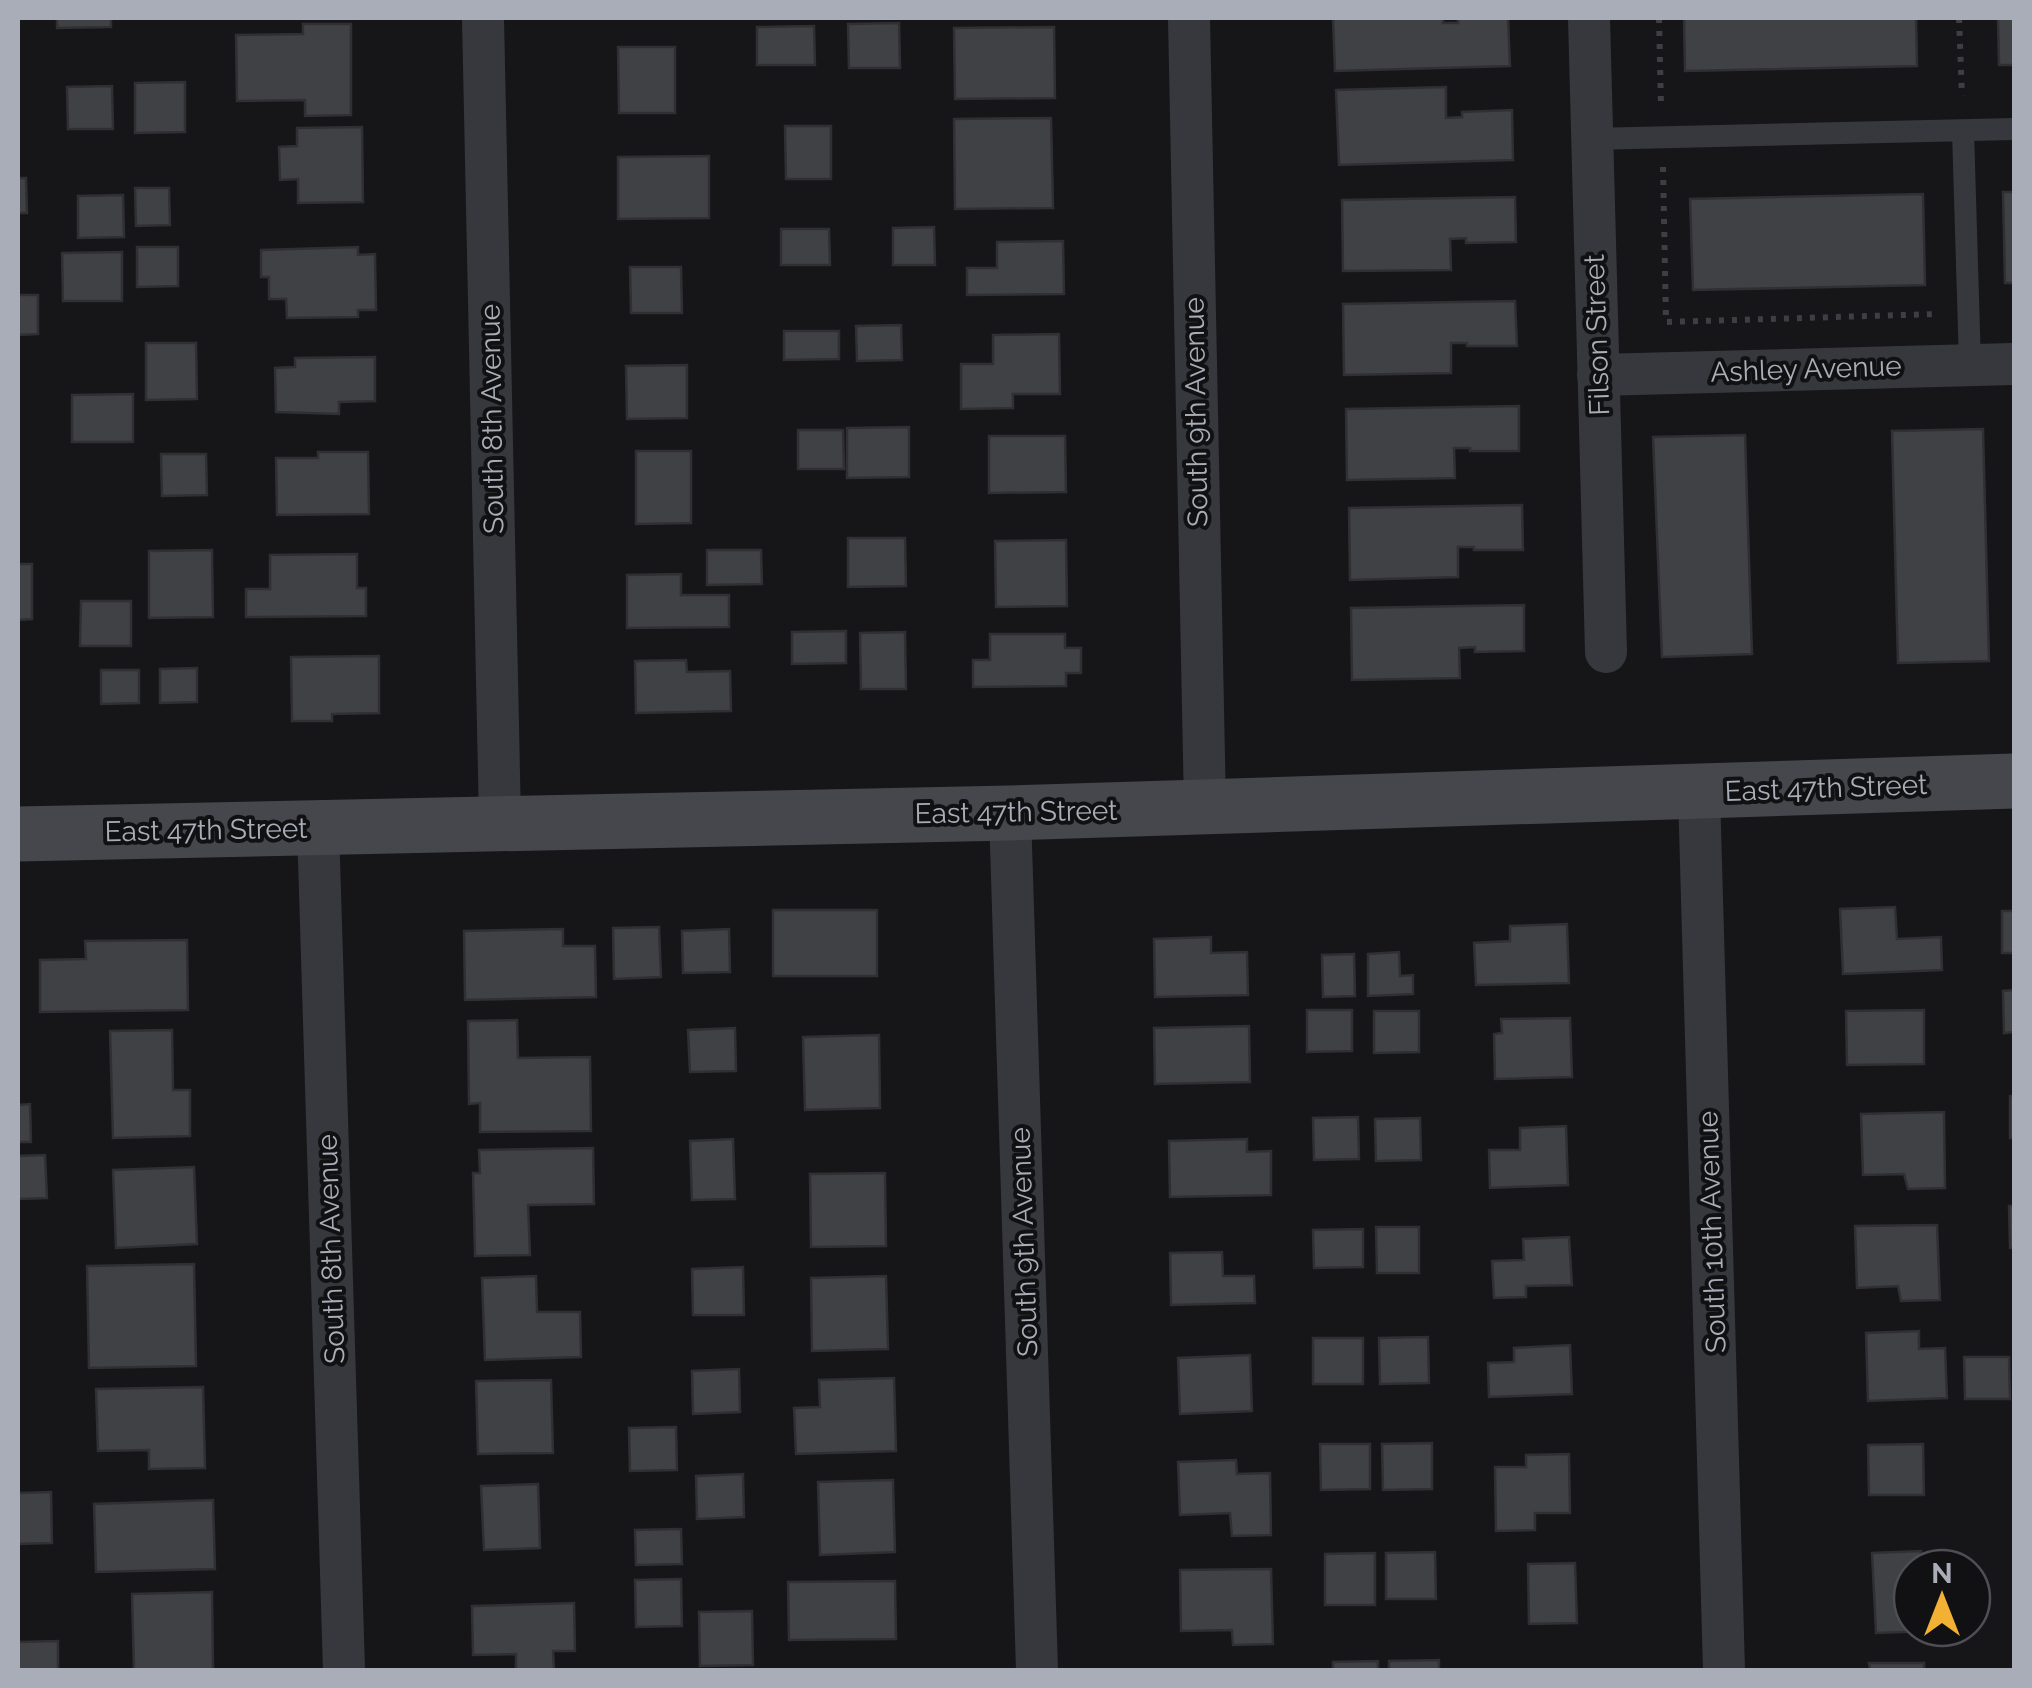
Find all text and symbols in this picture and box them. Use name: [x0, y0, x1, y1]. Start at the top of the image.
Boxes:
street label: Filson Street: [1578, 253, 1616, 416]
street label: South 9th Avenue: [1177, 297, 1215, 527]
street label: South 8th Avenue: [473, 304, 511, 534]
street label: Ashley Avenue: [1710, 349, 1902, 389]
street label: East 47th Street: [1724, 768, 1929, 808]
street label: East 47th Street: [914, 794, 1118, 830]
street label: East 47th Street: [104, 812, 308, 848]
street label: South 10th Avenue: [1691, 1110, 1733, 1354]
street label: South 9th Avenue: [1004, 1127, 1044, 1357]
street label: South 8th Avenue: [310, 1134, 352, 1364]
north arrow: [1892, 1548, 1992, 1648]
text: N: [1931, 1557, 1953, 1590]

